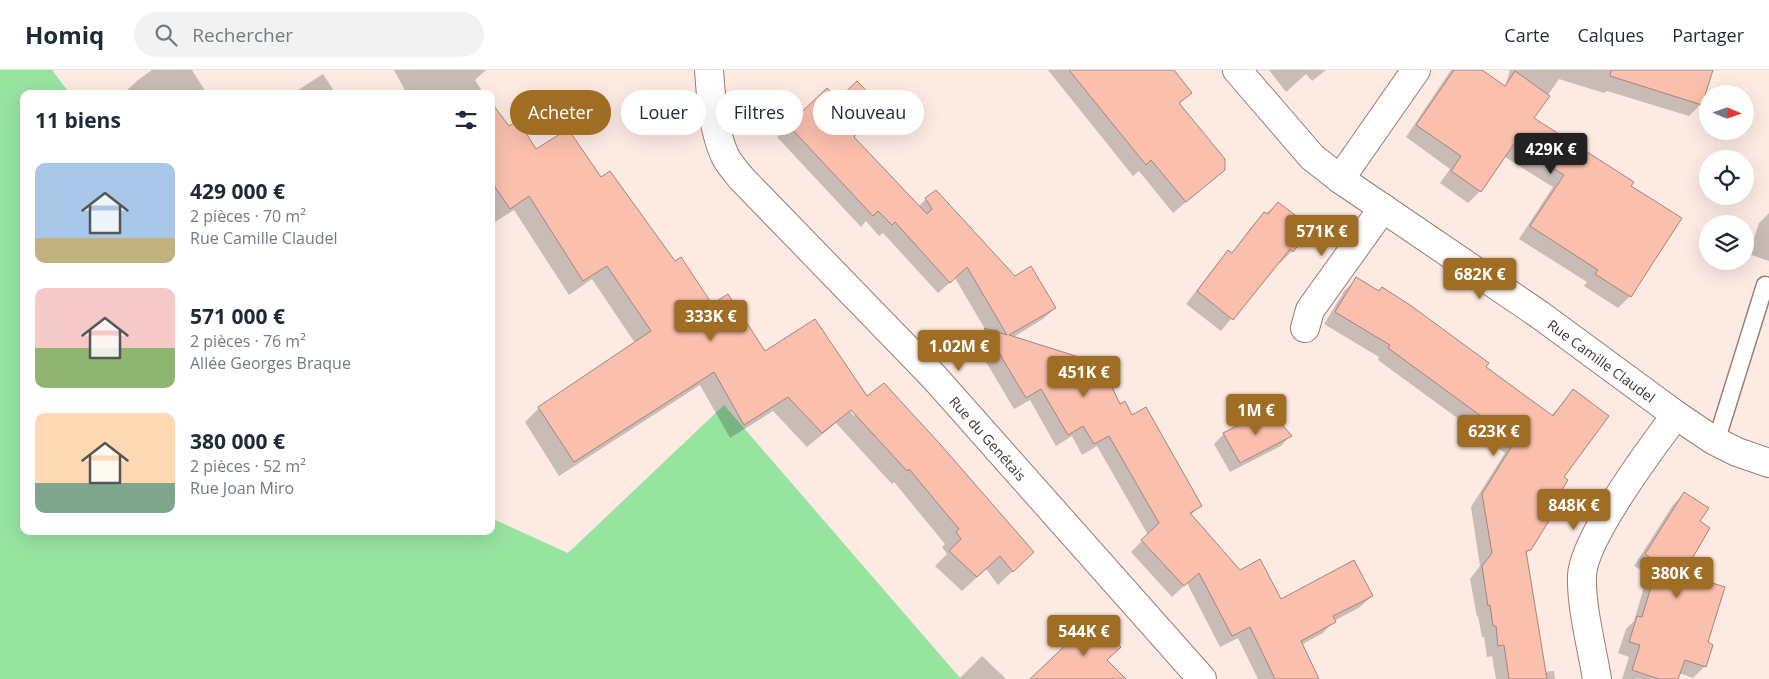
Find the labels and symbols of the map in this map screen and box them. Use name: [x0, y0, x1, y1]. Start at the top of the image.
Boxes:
north arrow: [1699, 85, 1754, 140]
pin: 429K €: [1510, 132, 1592, 175]
pin: 571K €: [1281, 214, 1363, 257]
pin: 682K €: [1439, 258, 1521, 300]
pin: 333K €: [670, 300, 752, 342]
street label: Rue Camille Claudel: [1544, 314, 1659, 406]
pin: 1.02M €: [913, 330, 1005, 372]
pin: 451K €: [1043, 356, 1125, 398]
street label: Rue du Genétais: [946, 392, 1031, 485]
pin: 1M €: [1226, 394, 1286, 436]
pin: 623K €: [1453, 414, 1535, 457]
pin: 848K €: [1533, 488, 1615, 531]
pin: 380K €: [1636, 556, 1718, 599]
pin: 544K €: [1043, 614, 1125, 657]

